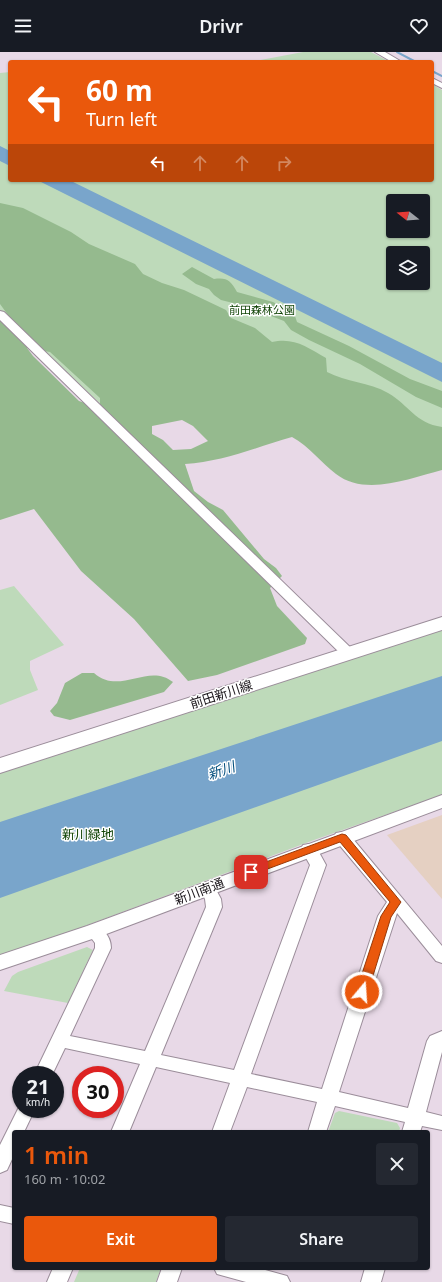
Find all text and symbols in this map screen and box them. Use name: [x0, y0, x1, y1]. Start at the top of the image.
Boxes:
text: Drivr: [199, 14, 243, 38]
icon: menu: [12, 15, 34, 37]
icon: heart: [408, 15, 430, 37]
text: 60 m: [86, 71, 153, 109]
icon: left: [20, 76, 72, 128]
text: Turn left: [86, 107, 157, 131]
icon: left: [147, 152, 169, 174]
icon: ahead: [189, 152, 211, 174]
icon: ahead: [231, 152, 253, 174]
icon: right: [273, 152, 295, 174]
north arrow: [386, 194, 430, 238]
map controls: [386, 194, 430, 290]
button: layers: [386, 246, 430, 290]
park label: 前田森林公園: [229, 302, 295, 317]
street label: 前田新川線: [187, 675, 255, 713]
water label: 新川: [205, 756, 239, 784]
park label: 新川緑地: [62, 825, 114, 843]
pin: [234, 855, 268, 889]
icon: arrive: [240, 861, 262, 883]
street label: 新川南通: [171, 873, 227, 909]
position arrow: [341, 971, 383, 1013]
speed limit sign: 30: [72, 1066, 124, 1118]
text: 21: [27, 1073, 49, 1100]
text: km/h: [26, 1095, 50, 1109]
text: 1 min: [24, 1138, 89, 1171]
button: close: [376, 1143, 418, 1185]
text: 160 m · 10:02: [24, 1170, 105, 1188]
button: Exit: [24, 1216, 217, 1262]
button: Share: [225, 1216, 418, 1262]

